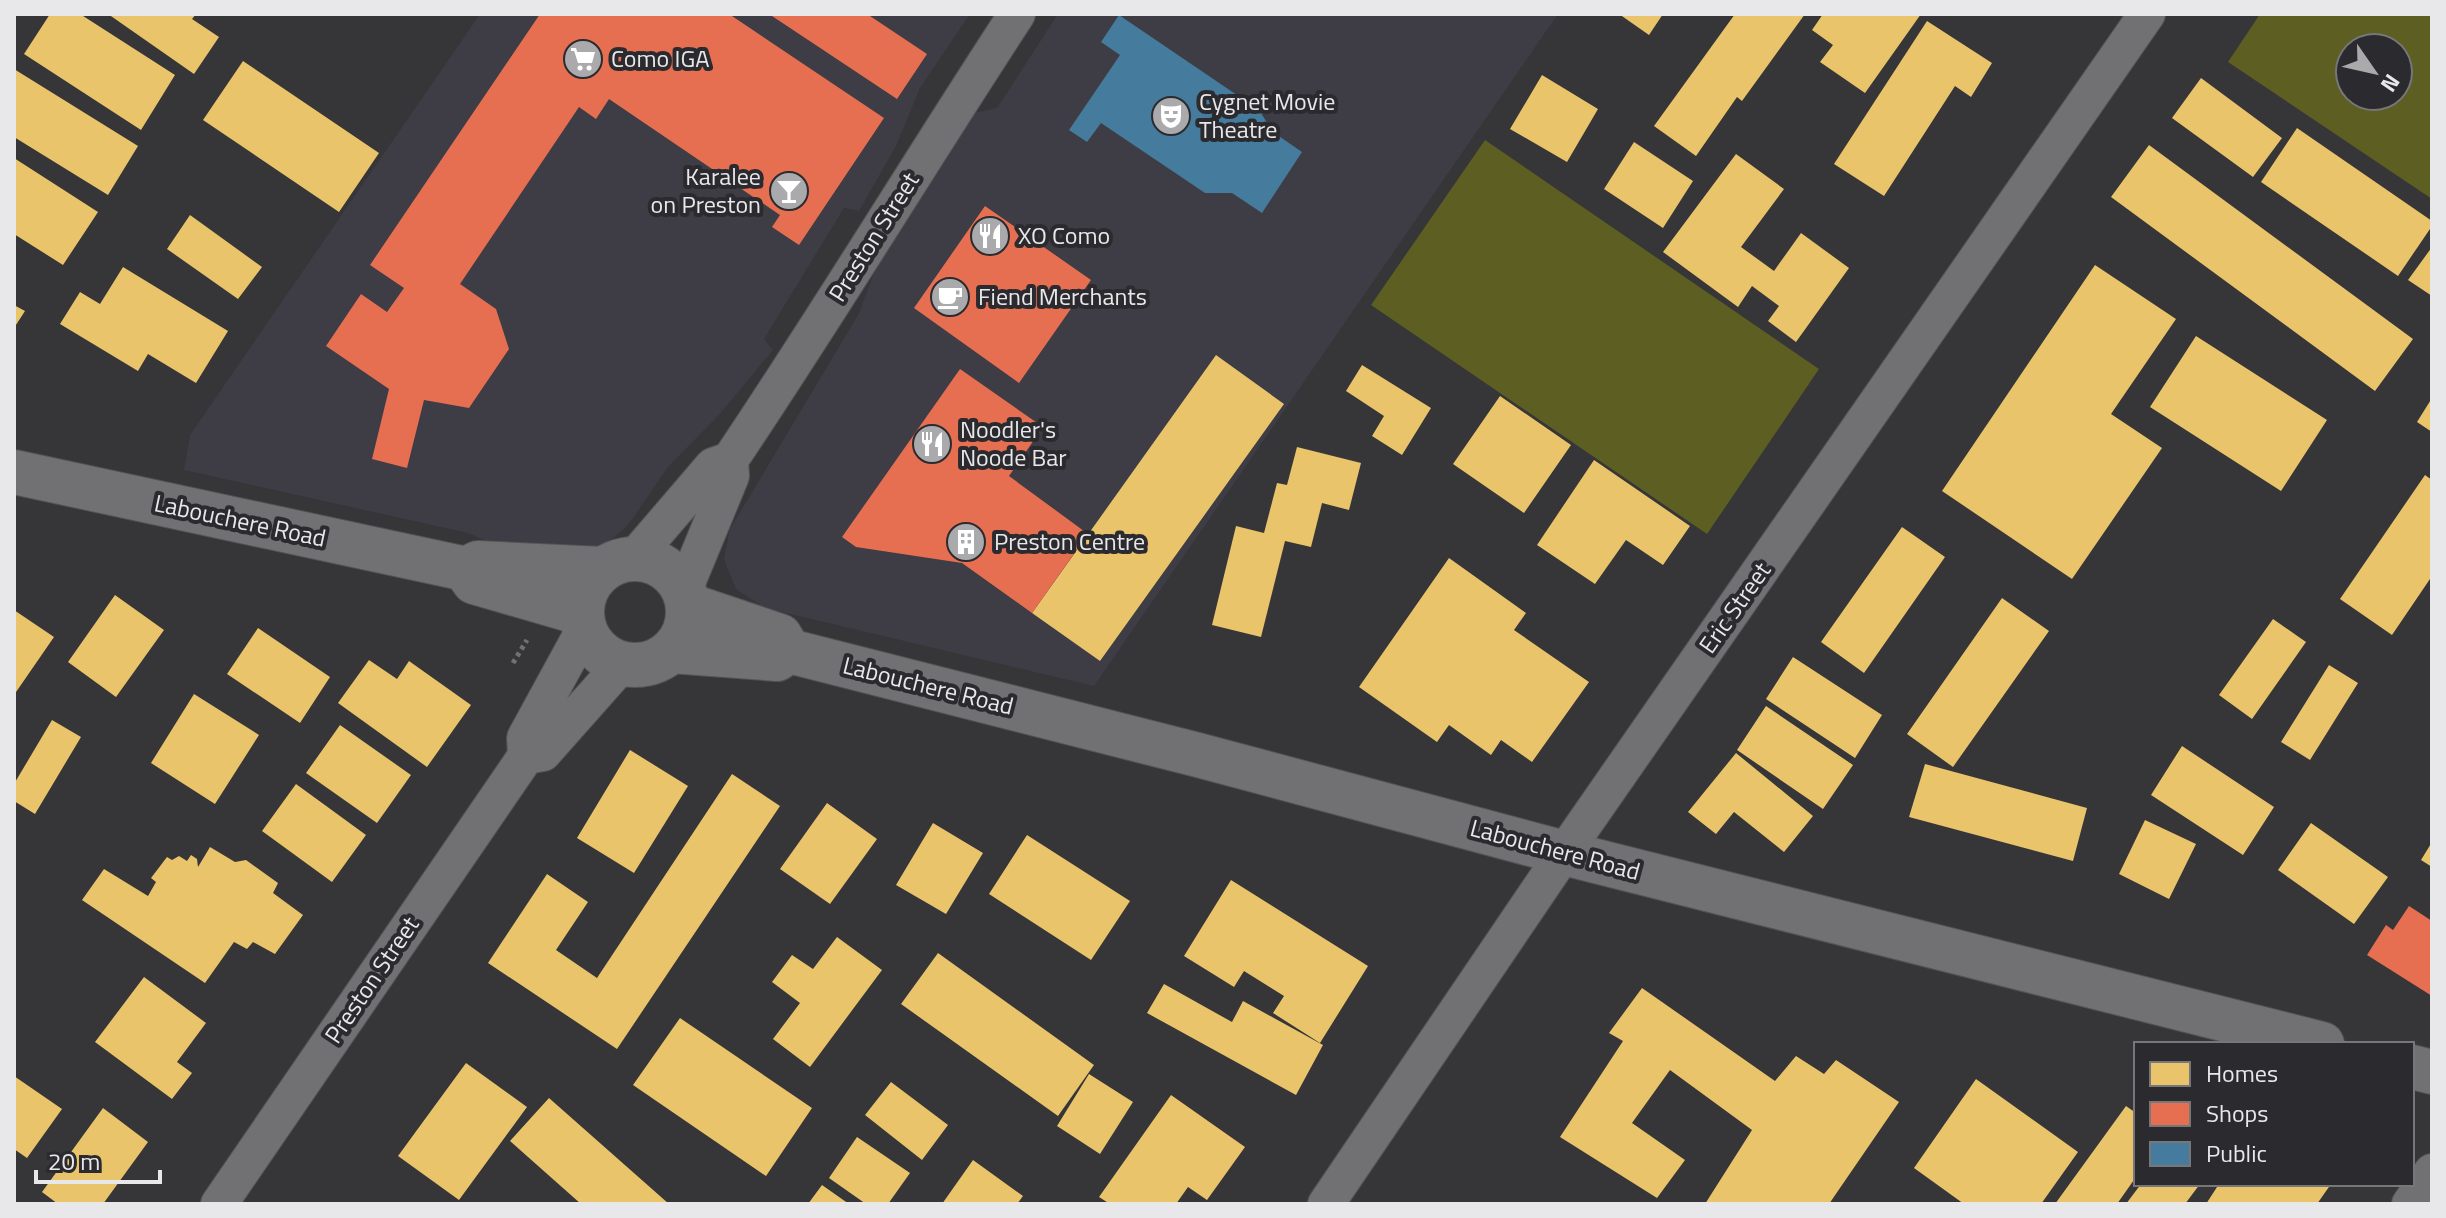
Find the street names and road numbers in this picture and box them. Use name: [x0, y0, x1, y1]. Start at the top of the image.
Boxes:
street label: Preston Street: [819, 164, 928, 308]
street label: Labouchere Road: [151, 484, 329, 556]
street label: Eric Street: [1689, 554, 1779, 661]
street label: Labouchere Road: [839, 646, 1017, 724]
street label: Labouchere Road: [1466, 809, 1644, 889]
street label: Preston Street: [315, 908, 427, 1050]

